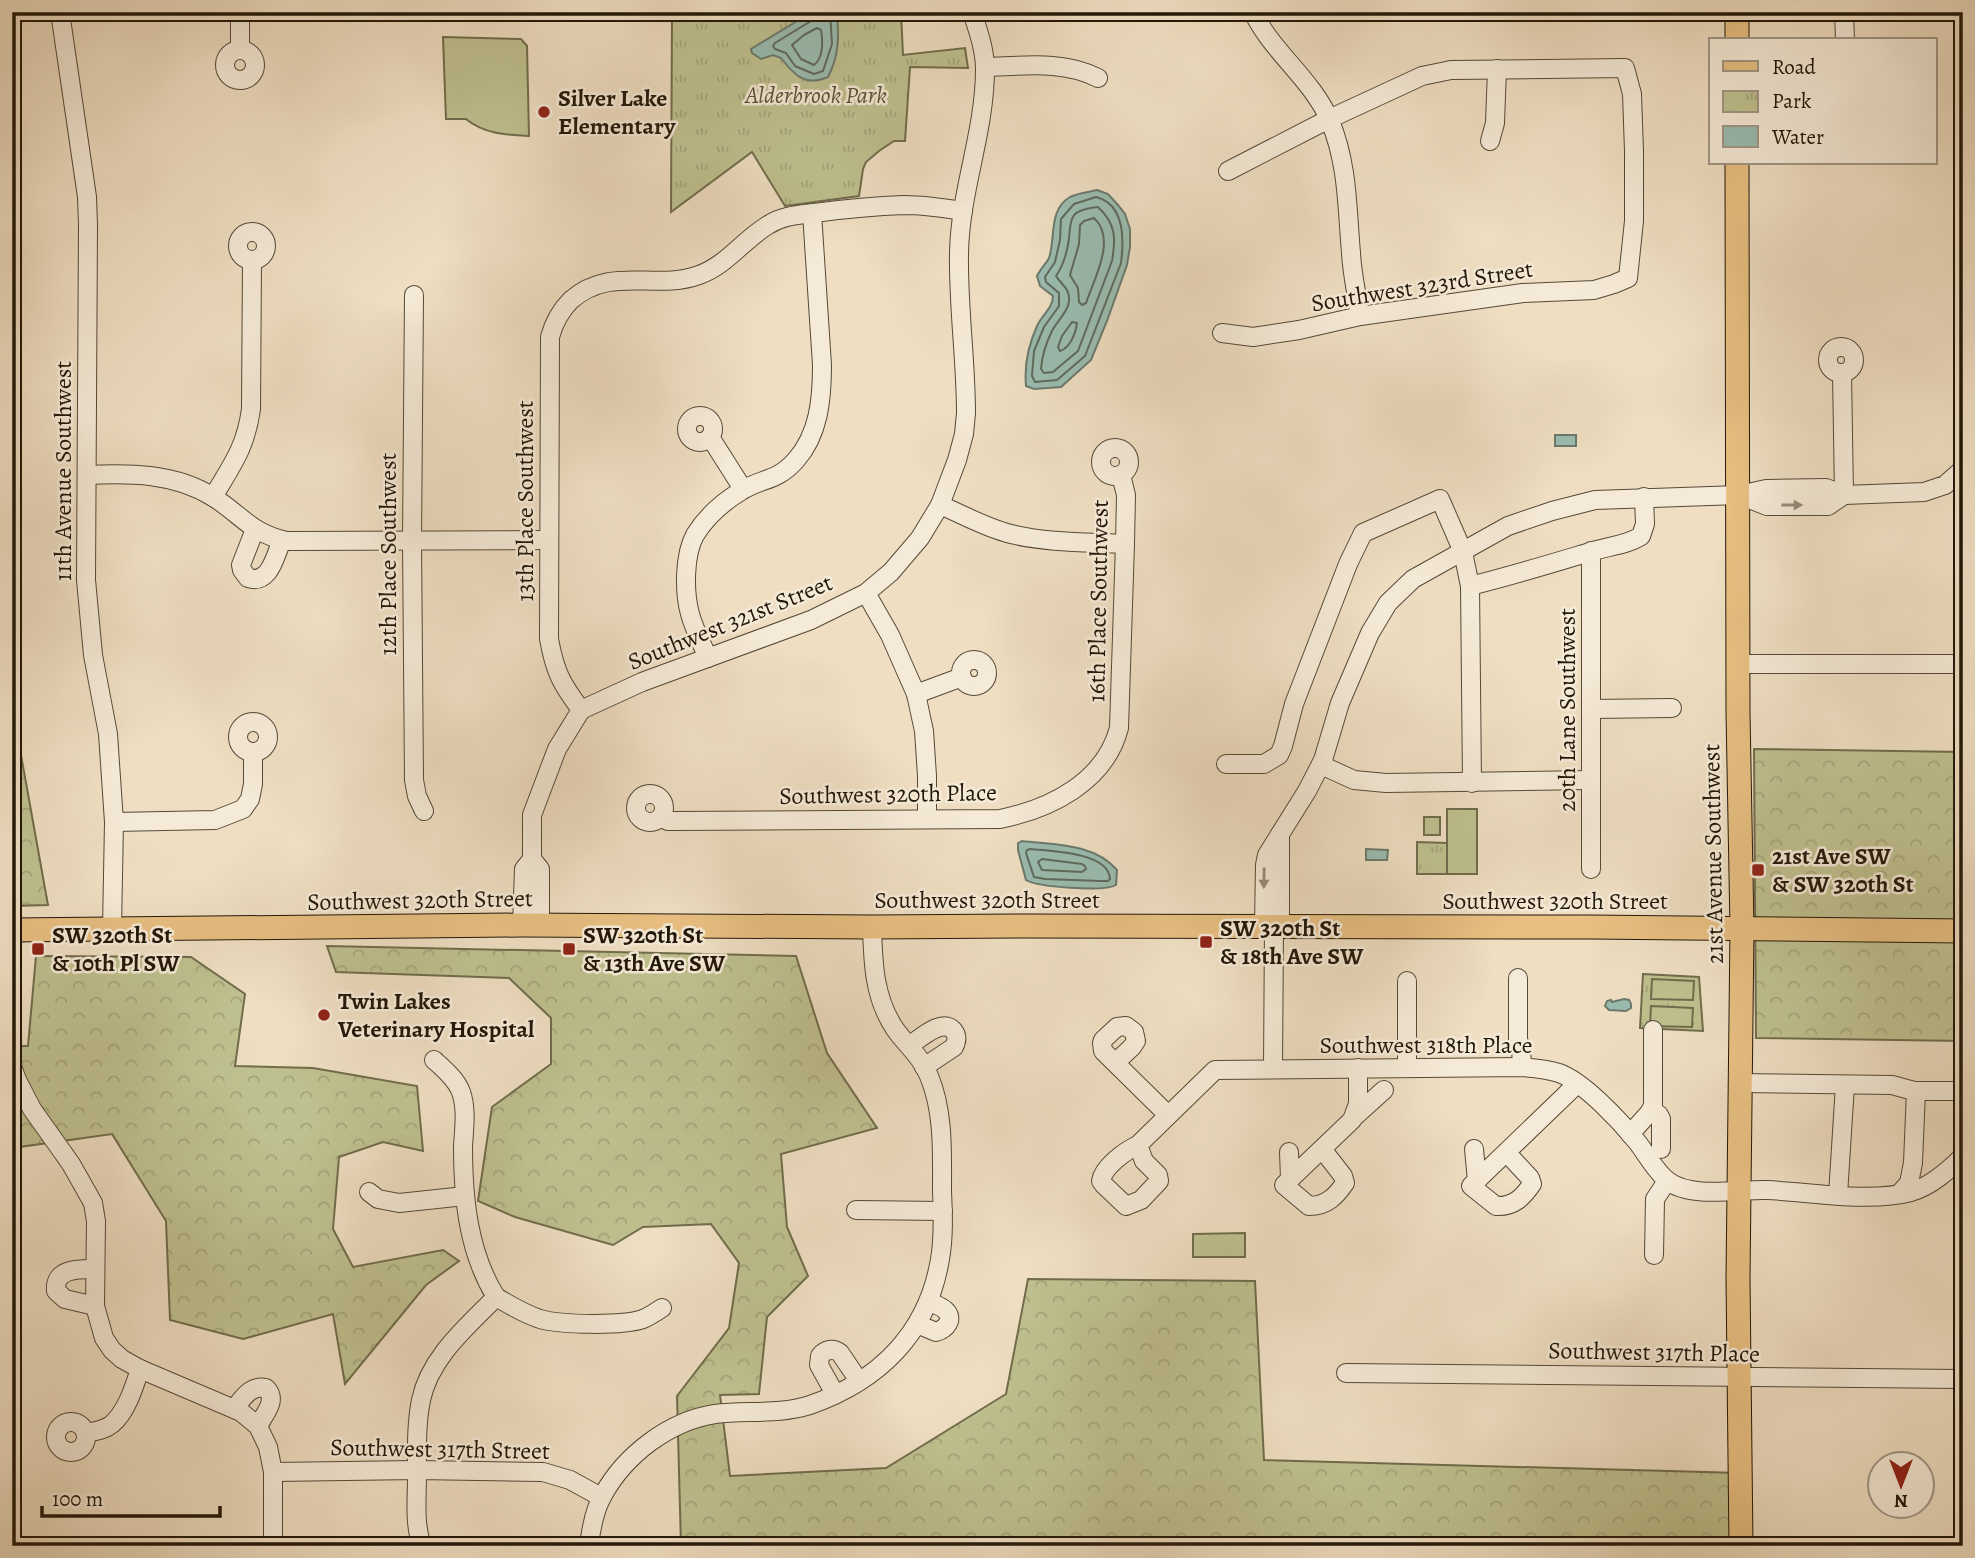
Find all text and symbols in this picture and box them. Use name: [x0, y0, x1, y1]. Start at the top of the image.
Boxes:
legend: [1709, 38, 1937, 164]
text: Road: [1772, 53, 1816, 81]
park label: Alderbrook Park: [743, 79, 887, 111]
place label: Silver Lake Elementary: [558, 82, 676, 142]
text: Park: [1772, 87, 1812, 115]
marker: Silver Lake Elementary: [536, 104, 552, 120]
text: Water: [1771, 123, 1824, 151]
street label: Southwest 323rd Street: [1309, 253, 1535, 319]
street label: 11th Avenue Southwest: [47, 361, 79, 581]
street label: 13th Place Southwest: [509, 400, 541, 602]
street label: 12th Place Southwest: [372, 452, 404, 656]
street label: 16th Place Southwest: [1080, 499, 1116, 703]
one-way arrow: [1781, 499, 1803, 511]
street label: Southwest 321st Street: [623, 566, 837, 678]
street label: 20th Lane Southwest: [1551, 608, 1583, 812]
street label: 21st Avenue Southwest: [1695, 743, 1731, 964]
street label: Southwest 320th Place: [779, 776, 997, 812]
place label: 21st Ave SW & SW 320th St: [1772, 840, 1914, 900]
marker: 21st Ave SW & SW 320th St: [1750, 862, 1766, 878]
one-way arrow: [1259, 867, 1270, 889]
street label: Southwest 320th Street: [307, 882, 533, 918]
street label: Southwest 320th Street: [874, 884, 1100, 916]
street label: Southwest 320th Street: [1442, 885, 1668, 917]
place label: SW 320th St & 18th Ave SW: [1220, 912, 1364, 972]
place label: SW 320th St & 10th Pl SW: [52, 919, 180, 979]
place label: SW 320th St & 13th Ave SW: [583, 919, 726, 979]
marker: SW 320th St & 18th Ave SW: [1198, 934, 1214, 950]
marker: SW 320th St & 10th Pl SW: [30, 941, 46, 957]
marker: SW 320th St & 13th Ave SW: [561, 941, 577, 957]
place label: Twin Lakes Veterinary Hospital: [337, 985, 535, 1045]
marker: Twin Lakes Veterinary Hospital: [316, 1007, 332, 1023]
street label: Southwest 318th Place: [1319, 1029, 1533, 1061]
street label: Southwest 317th Place: [1548, 1334, 1760, 1370]
street label: Southwest 317th Street: [330, 1431, 550, 1467]
north arrow: [1867, 1450, 1937, 1520]
scale bar: [42, 1474, 220, 1518]
text: 100 m: [52, 1485, 103, 1513]
text: N: [1894, 1488, 1908, 1514]

